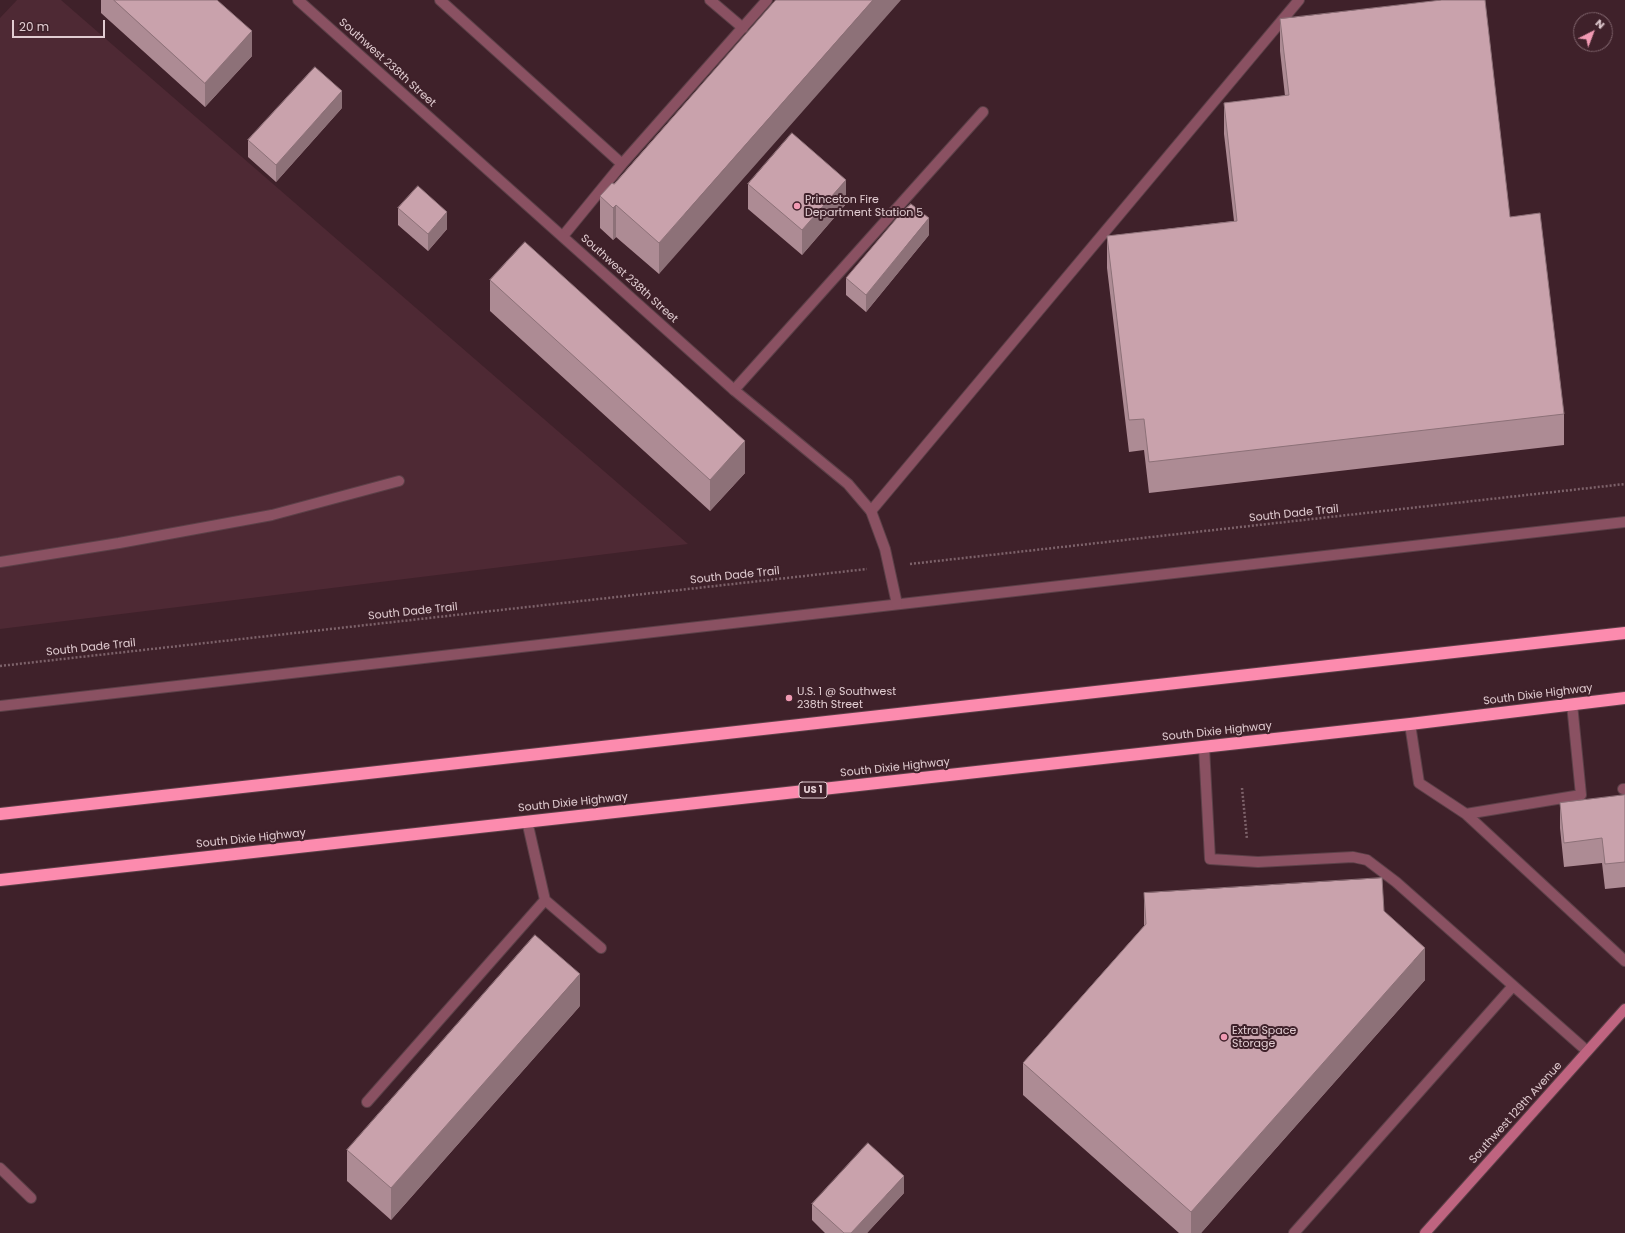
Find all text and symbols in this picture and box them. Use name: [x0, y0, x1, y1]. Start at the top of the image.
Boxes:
scale bar: [14, 12, 107, 38]
north arrow: [1573, 12, 1613, 52]
text: N: [1592, 15, 1609, 33]
street label: Southwest 238th Street: [336, 16, 438, 110]
text: 20 m: [19, 18, 49, 35]
place label: Princeton Fire Department Station 5: [805, 193, 923, 219]
marker: Princeton Fire Department Station 5: [792, 201, 802, 211]
street label: Southwest 238th Street: [578, 232, 680, 326]
street label: South Dade Trail: [1249, 503, 1339, 525]
street label: South Dade Trail: [690, 565, 780, 587]
street label: South Dade Trail: [368, 601, 458, 623]
street label: South Dade Trail: [46, 637, 136, 659]
street label: South Dixie Highway: [1483, 682, 1593, 708]
place label: U.S. 1 @ Southwest 238th Street: [797, 685, 896, 711]
marker: U.S. 1 @ Southwest 238th Street: [784, 693, 794, 703]
street label: South Dixie Highway: [1162, 720, 1272, 744]
street label: South Dixie Highway: [840, 756, 950, 780]
road number: US 1: [799, 782, 827, 798]
street label: South Dixie Highway: [518, 791, 628, 815]
street label: South Dixie Highway: [196, 827, 306, 851]
place label: Extra Space Storage: [1232, 1024, 1296, 1050]
marker: Extra Space Storage: [1219, 1032, 1229, 1042]
street label: Southwest 129th Avenue: [1467, 1059, 1565, 1167]

